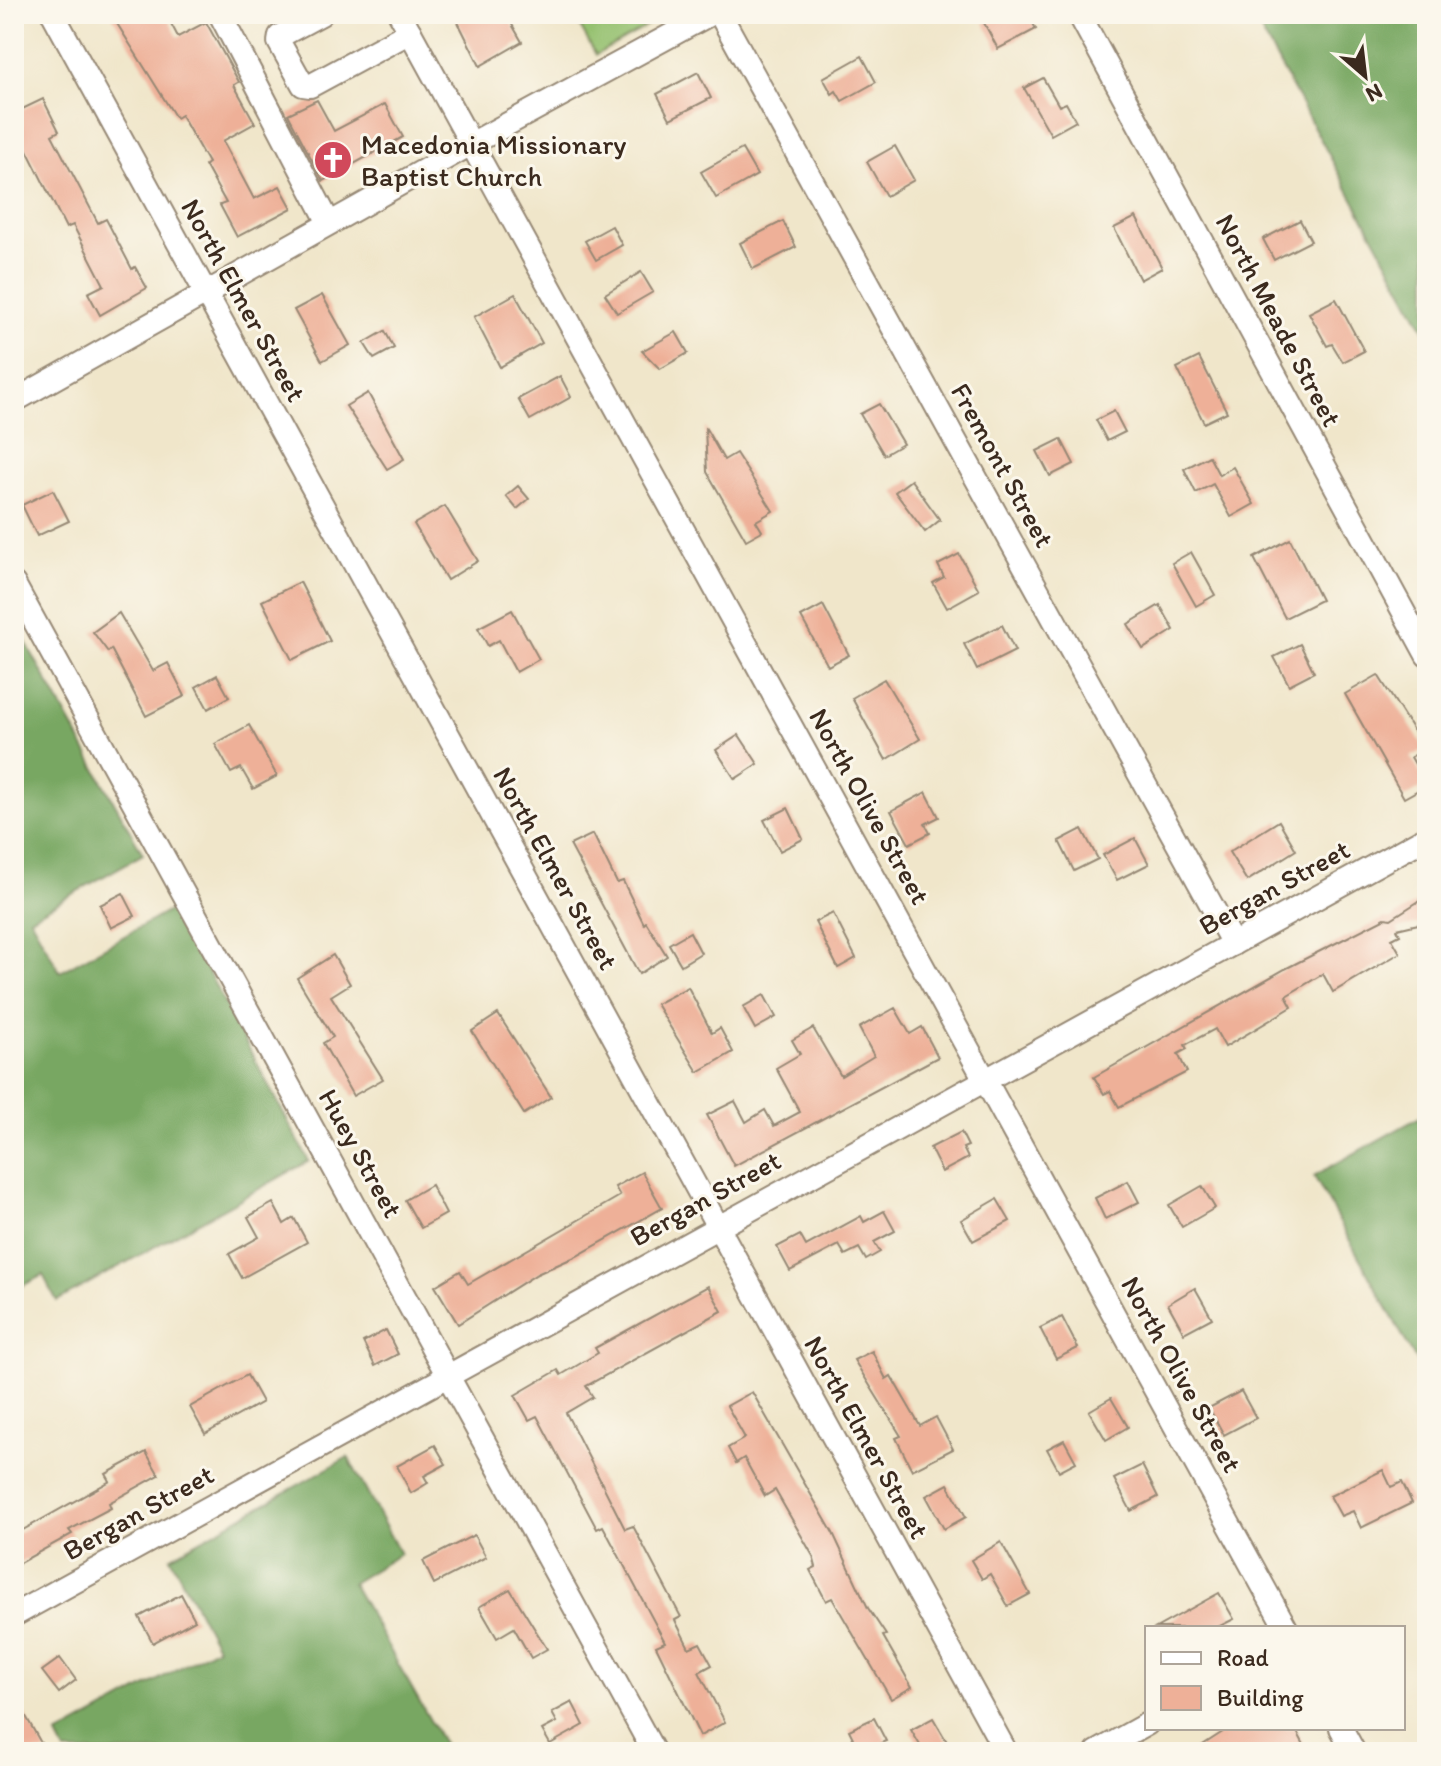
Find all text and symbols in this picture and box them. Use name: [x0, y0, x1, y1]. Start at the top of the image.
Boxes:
north arrow: [1325, 36, 1405, 116]
text: N: [1361, 78, 1387, 109]
place label: Macedonia Missionary Baptist Church: [361, 127, 626, 193]
church icon: Macedonia Missionary Baptist Church: [312, 139, 354, 181]
street label: North Elmer Street: [174, 193, 314, 407]
street label: North Meade Street: [1209, 208, 1349, 432]
street label: Fremont Street: [944, 377, 1062, 553]
street label: North Olive Street: [802, 702, 938, 910]
street label: North Elmer Street: [486, 761, 626, 975]
street label: Bergan Street: [1193, 832, 1355, 942]
street label: Huey Street: [312, 1083, 410, 1223]
street label: Bergan Street: [624, 1143, 786, 1253]
street label: North Olive Street: [1114, 1270, 1250, 1478]
street label: North Elmer Street: [797, 1330, 937, 1544]
street label: Bergan Street: [57, 1457, 219, 1567]
legend: [1145, 1626, 1405, 1730]
text: Road: [1217, 1643, 1269, 1672]
text: Building: [1217, 1683, 1304, 1712]

